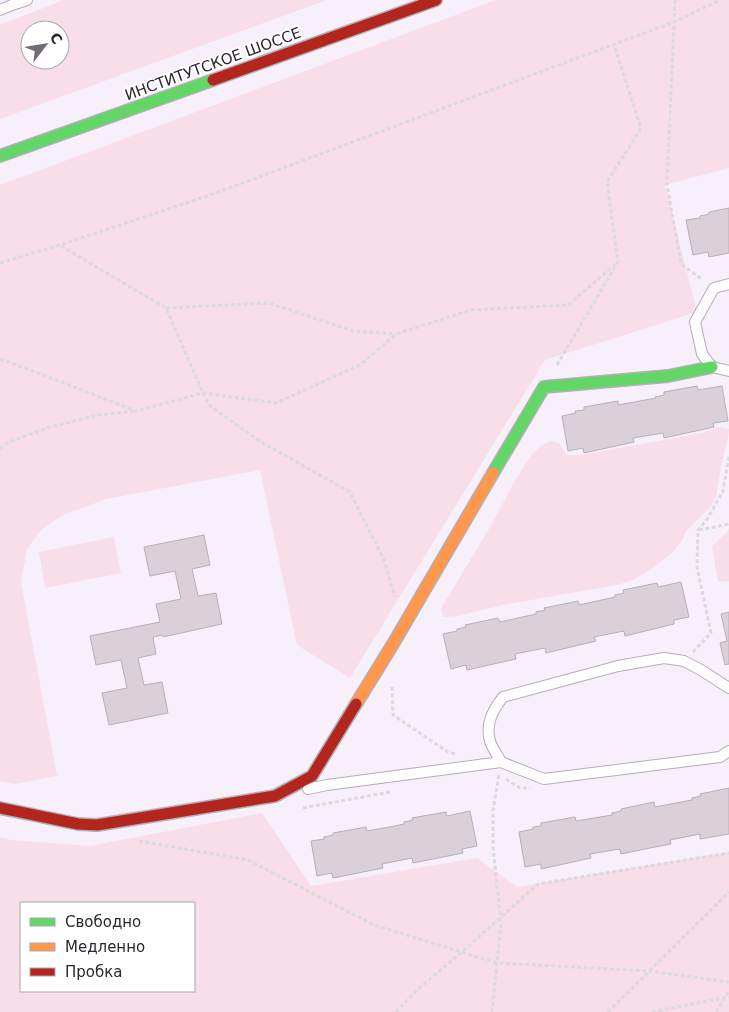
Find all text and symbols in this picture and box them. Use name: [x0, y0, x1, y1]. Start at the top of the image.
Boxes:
north arrow: [20, 20, 70, 70]
street label: ИНСТИТУТСКОЕ ШОССЕ: [122, 24, 304, 104]
text: С: [47, 30, 66, 47]
legend: [20, 902, 195, 992]
text: Свободно: [65, 913, 141, 931]
text: Медленно: [65, 938, 145, 956]
text: Пробка: [65, 963, 122, 981]

